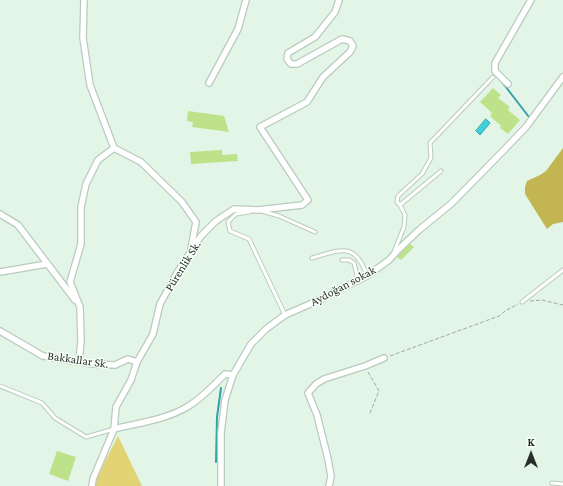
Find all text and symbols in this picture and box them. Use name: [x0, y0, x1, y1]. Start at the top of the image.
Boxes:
street label: Pürenlik Sk.: [162, 238, 204, 294]
street label: Aydoğan sokak: [308, 263, 378, 309]
street label: Bakkallar Sk.: [46, 349, 110, 371]
north arrow: [511, 434, 551, 474]
text: K: [527, 436, 535, 448]

